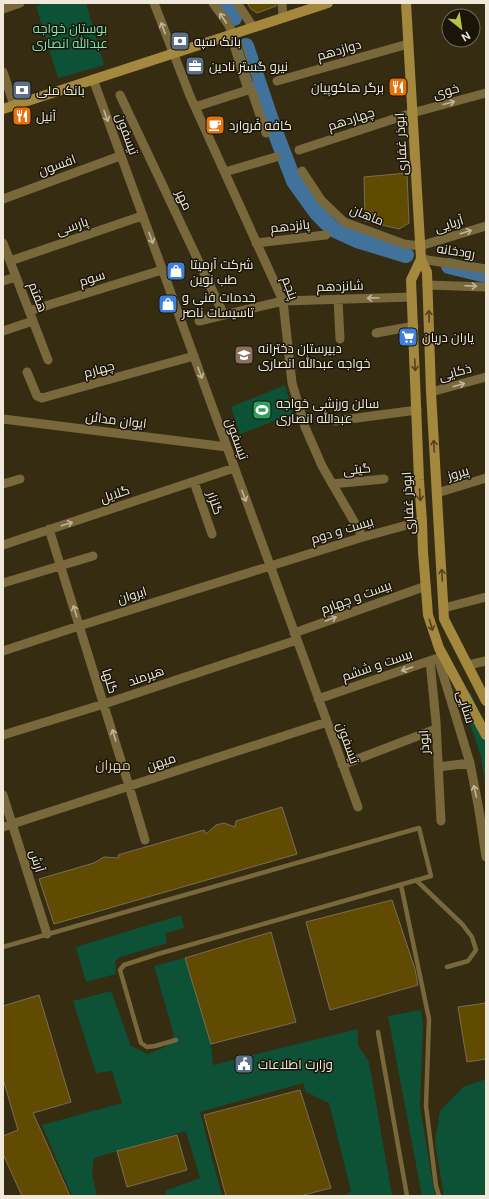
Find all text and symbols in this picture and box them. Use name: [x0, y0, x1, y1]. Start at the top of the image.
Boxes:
north arrow: [441, 8, 481, 48]
one-way arrow: [219, 13, 227, 24]
park label: بوستان خواجه عبدالله انصاری: [32, 20, 108, 52]
one-way arrow: [159, 22, 167, 34]
text: N: [459, 29, 473, 45]
bank icon: بانک سپه: [169, 30, 191, 52]
place label: بانک سپه: [194, 33, 241, 50]
street label: دوازدهم: [315, 36, 363, 65]
office icon: نیرو گستر نادین: [184, 55, 206, 77]
place label: نیرو گستر نادین: [209, 58, 288, 75]
restaurant icon: برگر هاکوپیان: [387, 76, 409, 98]
bank icon: بانک ملی: [11, 79, 33, 101]
place label: برگر هاکوپیان: [311, 79, 384, 97]
street label: خوی: [431, 79, 461, 103]
place label: بانک ملی: [36, 82, 85, 99]
one-way arrow: [442, 99, 455, 106]
street label: چهاردهم: [325, 103, 377, 135]
restaurant icon: آنیل: [11, 105, 33, 127]
place label: آنیل: [36, 108, 56, 125]
one-way arrow: [103, 109, 110, 122]
street label: تیسفون: [112, 111, 143, 158]
street label: ابوذر غفاری: [391, 112, 411, 176]
cafe icon: کافه فُروارد: [204, 114, 226, 136]
place label: کافه فُروارد: [229, 117, 292, 134]
street label: افسون: [36, 150, 78, 180]
street label: مهر: [171, 186, 196, 213]
street label: ماهان: [348, 201, 386, 229]
street label: آریایی: [433, 211, 466, 236]
street label: پارسی: [54, 212, 91, 240]
street label: پانزدهم: [269, 215, 311, 238]
one-way arrow: [460, 228, 473, 235]
one-way arrow: [147, 232, 155, 244]
street label: رودخانه: [435, 240, 477, 262]
place label: شرکت آرمیتا طب نوین: [190, 256, 253, 288]
shop icon: شرکت آرمیتا طب نوین: [165, 260, 187, 282]
street label: سوم: [77, 266, 107, 291]
street label: پنجم: [277, 274, 302, 303]
street label: شانزدهم: [316, 277, 364, 296]
street label: هفتم: [24, 279, 51, 315]
one-way arrow: [464, 283, 477, 290]
place label: خدمات فنی و تاسیسات ناصر: [181, 289, 256, 321]
shop icon: خدمات فنی و تاسیسات ناصر: [157, 293, 179, 315]
one-way arrow: [367, 294, 380, 302]
one-way arrow: [425, 310, 432, 323]
supermarket icon: یاران دریان: [397, 326, 419, 348]
place label: یاران دریان: [422, 329, 475, 346]
place label: دبیرستان دخترانه خواجه عبدالله انصاری: [258, 340, 371, 372]
school or university icon: دبیرستان دخترانه خواجه عبدالله انصاری: [233, 344, 255, 366]
street label: چهارم: [82, 357, 117, 382]
one-way arrow: [412, 358, 419, 371]
street label: ذکایی: [437, 359, 473, 385]
one-way arrow: [196, 367, 204, 379]
one-way arrow: [452, 381, 465, 388]
place label: سالن ورزشی خواجه عبدالله انصاری: [276, 395, 379, 427]
sports icon: سالن ورزشی خواجه عبدالله انصاری: [251, 399, 273, 421]
street label: ایوان مدائن: [84, 408, 148, 432]
street label: تیسفون: [222, 416, 253, 463]
one-way arrow: [431, 440, 438, 453]
street label: گیتی: [342, 459, 372, 479]
street label: پیروز: [444, 462, 472, 486]
street label: ابوذر غفاری: [398, 471, 418, 535]
street label: گلایل: [98, 481, 132, 507]
street label: گلزار: [203, 488, 227, 517]
one-way arrow: [417, 488, 424, 501]
one-way arrow: [241, 489, 249, 501]
street label: بیست و دوم: [309, 512, 376, 549]
one-way arrow: [60, 519, 72, 527]
one-way arrow: [438, 569, 445, 582]
street label: بیست و چهارم: [318, 576, 394, 619]
street label: ایروان: [115, 582, 149, 608]
one-way arrow: [71, 605, 78, 618]
one-way arrow: [325, 615, 337, 623]
one-way arrow: [428, 618, 435, 631]
street label: بیست و ششم: [339, 645, 415, 686]
street label: هیرمند: [126, 662, 166, 690]
street label: گلها: [98, 666, 122, 696]
one-way arrow: [400, 666, 413, 673]
street label: سنایی: [453, 689, 479, 725]
street label: تیسفون: [333, 720, 364, 767]
one-way arrow: [110, 729, 117, 742]
street label: ابوذر: [415, 729, 433, 756]
street label: میهن: [144, 749, 178, 775]
district label: مهران: [95, 756, 131, 774]
one-way arrow: [471, 785, 479, 798]
street label: آرش: [26, 848, 49, 875]
public building icon: وزارت اطلاعات: [233, 1053, 255, 1075]
place label: وزارت اطلاعات: [258, 1056, 333, 1073]

